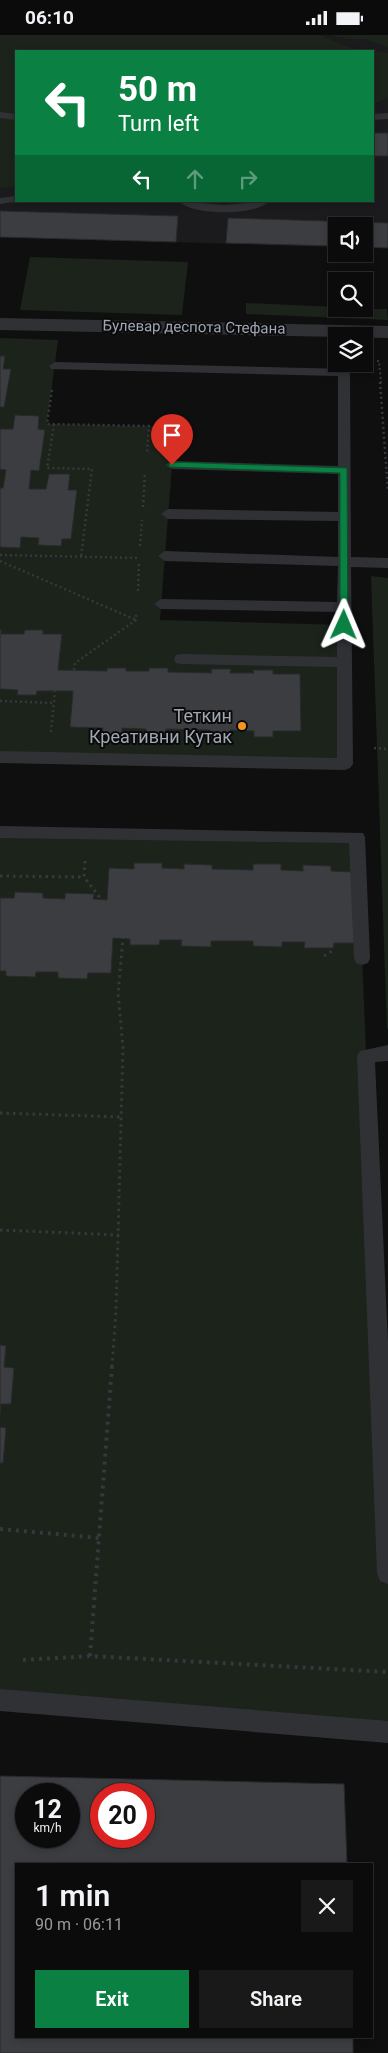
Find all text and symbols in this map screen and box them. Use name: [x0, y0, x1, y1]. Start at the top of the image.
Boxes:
text: 06:10: [25, 6, 74, 29]
text: 50 m: [118, 69, 197, 110]
icon: left: [35, 70, 100, 135]
text: Turn left: [118, 111, 199, 136]
icon: left: [128, 165, 156, 193]
icon: ahead: [181, 165, 209, 193]
icon: right: [234, 165, 262, 193]
map controls: [328, 217, 373, 372]
button: sound: [328, 217, 373, 262]
button: search: [328, 272, 373, 317]
street label: Булевар деспота Стефана: [102, 316, 286, 338]
button: layers: [328, 327, 373, 372]
pin: [151, 414, 193, 465]
icon: arrive: [158, 421, 186, 449]
position arrow: [317, 598, 369, 650]
place label: Теткин Креативни Кутак: [89, 705, 232, 747]
marker: Теткин Креативни Кутак: [236, 720, 248, 732]
speed limit sign: 20: [90, 1783, 155, 1848]
text: 12: [33, 1795, 62, 1824]
text: km/h: [33, 1821, 62, 1835]
text: 1 min: [35, 1878, 110, 1913]
button: close: [301, 1880, 353, 1932]
text: 90 m · 06:11: [35, 1915, 123, 1934]
button: Exit: [35, 1970, 189, 2028]
button: Share: [199, 1970, 353, 2028]

